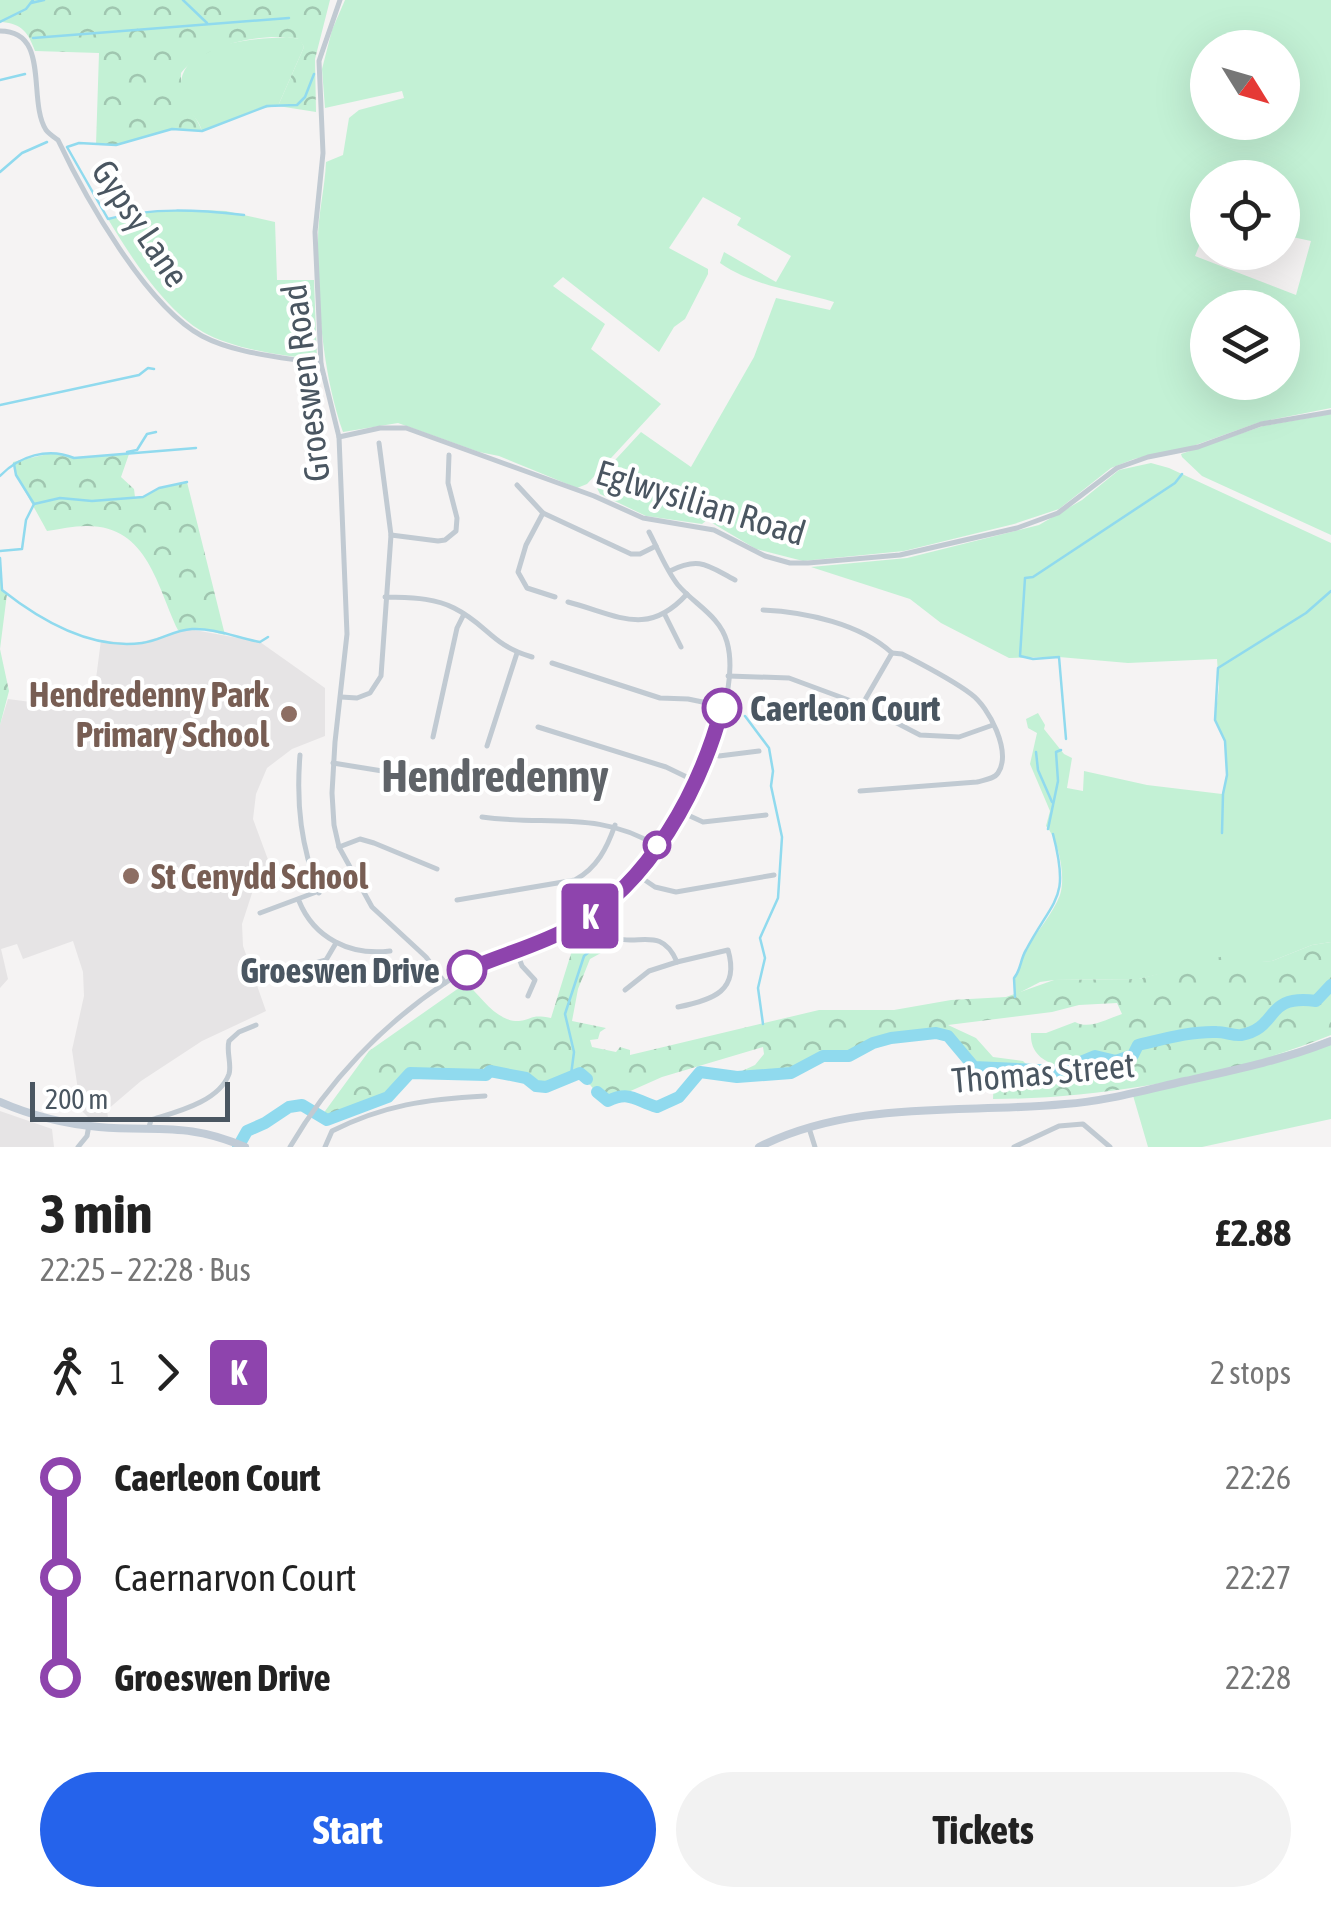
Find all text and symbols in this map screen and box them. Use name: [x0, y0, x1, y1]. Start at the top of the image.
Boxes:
north arrow: [1190, 30, 1300, 140]
map controls: [1190, 30, 1300, 400]
street label: Gypsy Lane: [84, 152, 198, 294]
button: locate: [1190, 160, 1300, 270]
street label: Groeswen Road: [273, 282, 337, 484]
button: layers: [1190, 290, 1300, 400]
street label: Eglwysilian Road: [591, 451, 811, 553]
place label: Hendredenny Park Primary School: [29, 674, 270, 754]
place label: Caerleon Court: [750, 688, 940, 728]
marker: Caerleon Court: [703, 689, 741, 727]
marker: Hendredenny Park Primary School: [278, 703, 300, 725]
district label: Hendredenny: [381, 750, 609, 802]
unlabelled marker: [644, 832, 670, 858]
place label: St Cenydd School: [151, 856, 369, 896]
marker: St Cenydd School: [120, 865, 142, 887]
line badge: K: [558, 884, 622, 948]
text: K: [581, 896, 599, 936]
place label: Groeswen Drive: [240, 950, 440, 990]
marker: Groeswen Drive: [448, 951, 486, 989]
street label: Thomas Street: [950, 1044, 1136, 1100]
scale bar: [30, 1077, 230, 1122]
text: 200 m: [45, 1083, 108, 1115]
text: 3 min: [40, 1182, 152, 1245]
text: £2.88: [1215, 1211, 1291, 1254]
text: 22:25 – 22:28 · Bus: [40, 1251, 251, 1288]
icon: walk: [40, 1345, 95, 1400]
icon: forward: [140, 1345, 195, 1400]
text: K: [230, 1352, 247, 1392]
text: 1: [110, 1354, 125, 1391]
text: 2 stops: [1210, 1354, 1291, 1391]
text: Caerleon Court: [114, 1456, 321, 1499]
text: 22:26: [1225, 1459, 1291, 1496]
text: Caernarvon Court: [114, 1556, 356, 1599]
text: 22:27: [1225, 1559, 1291, 1596]
text: Groeswen Drive: [114, 1656, 331, 1699]
text: 22:28: [1225, 1659, 1291, 1696]
button: Start: [40, 1772, 656, 1887]
button: Tickets: [676, 1772, 1291, 1887]

